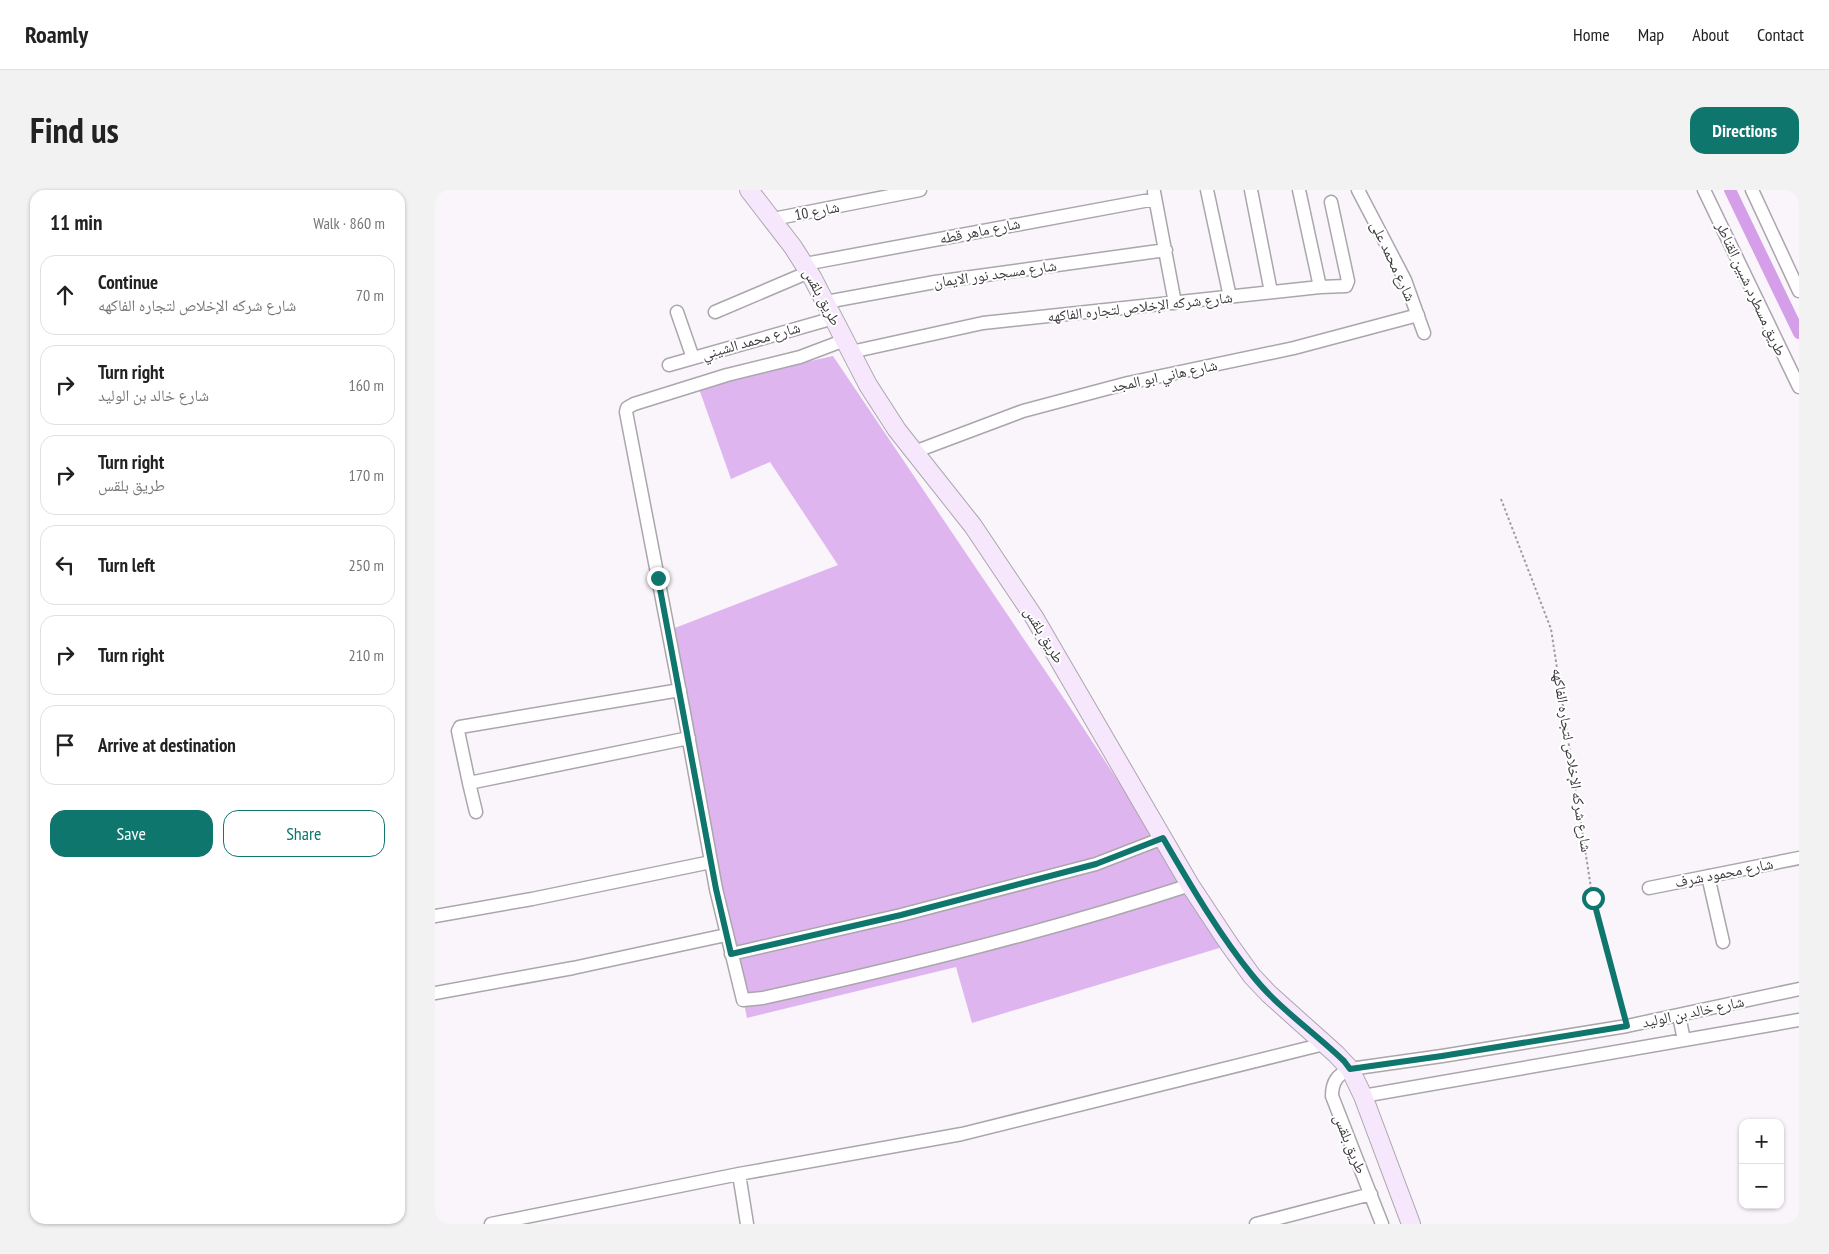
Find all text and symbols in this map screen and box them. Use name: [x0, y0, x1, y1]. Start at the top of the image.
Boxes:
text: Roamly: [25, 19, 88, 50]
text: Home: [1573, 23, 1610, 46]
text: Map: [1638, 23, 1664, 46]
text: About: [1692, 23, 1729, 46]
text: Contact: [1757, 23, 1804, 46]
text: Find us: [30, 107, 119, 153]
button: Directions: [1690, 107, 1799, 154]
street label: شارع 10: [793, 197, 841, 225]
text: 11 min: [50, 209, 102, 236]
text: Walk · 860 m: [313, 213, 385, 233]
street label: شارع ماهر قطه: [938, 213, 1022, 249]
street label: شارع محمد على: [1366, 218, 1420, 305]
street label: طريق مسطرد, شبين القناطر: [1711, 218, 1791, 359]
street label: شارع مسجد نور الايمان: [932, 255, 1058, 293]
street label: طريق بلقس: [798, 265, 846, 329]
text: Continue: [98, 270, 158, 294]
icon: ahead: [51, 281, 79, 309]
text: 70 m: [356, 285, 384, 305]
street label: شارع شركه الإخلاص لتجاره الفاكهه: [1046, 287, 1234, 327]
text: شارع شركه الإخلاص لتجاره الفاكهه: [98, 295, 296, 315]
street label: شارع محمد الشيني: [699, 317, 803, 366]
street label: شارع هاني ابو المجد: [1109, 355, 1220, 399]
text: Turn right: [98, 360, 164, 384]
icon: right: [51, 371, 79, 399]
text: 160 m: [349, 375, 384, 395]
text: شارع خالد بن الوليد: [98, 385, 209, 405]
text: Turn right: [98, 450, 164, 474]
icon: right: [51, 461, 79, 489]
text: 170 m: [349, 465, 384, 485]
text: طريق بلقس: [98, 475, 165, 495]
icon: left: [51, 551, 79, 579]
text: Turn left: [98, 553, 155, 577]
text: 250 m: [349, 555, 384, 575]
route end: [647, 567, 670, 590]
street label: طريق بلقس: [1019, 603, 1069, 667]
icon: right: [51, 641, 79, 669]
text: Turn right: [98, 643, 164, 667]
text: 210 m: [349, 645, 384, 665]
street label: شارع شركه الإخلاص لتجاره الفاكهه: [1548, 667, 1596, 854]
icon: arrive: [51, 731, 79, 759]
text: Arrive at destination: [98, 733, 236, 757]
button: Save: [50, 810, 213, 857]
button: Share: [223, 810, 385, 857]
street label: شارع محمود شرف: [1673, 854, 1775, 892]
route start: [1582, 887, 1605, 910]
street label: شارع خالد بن الوليد: [1640, 991, 1746, 1033]
street label: طريق بلقس: [1329, 1111, 1371, 1177]
map controls: [1739, 1119, 1784, 1209]
button: +: [1739, 1119, 1784, 1164]
button: −: [1739, 1164, 1784, 1209]

